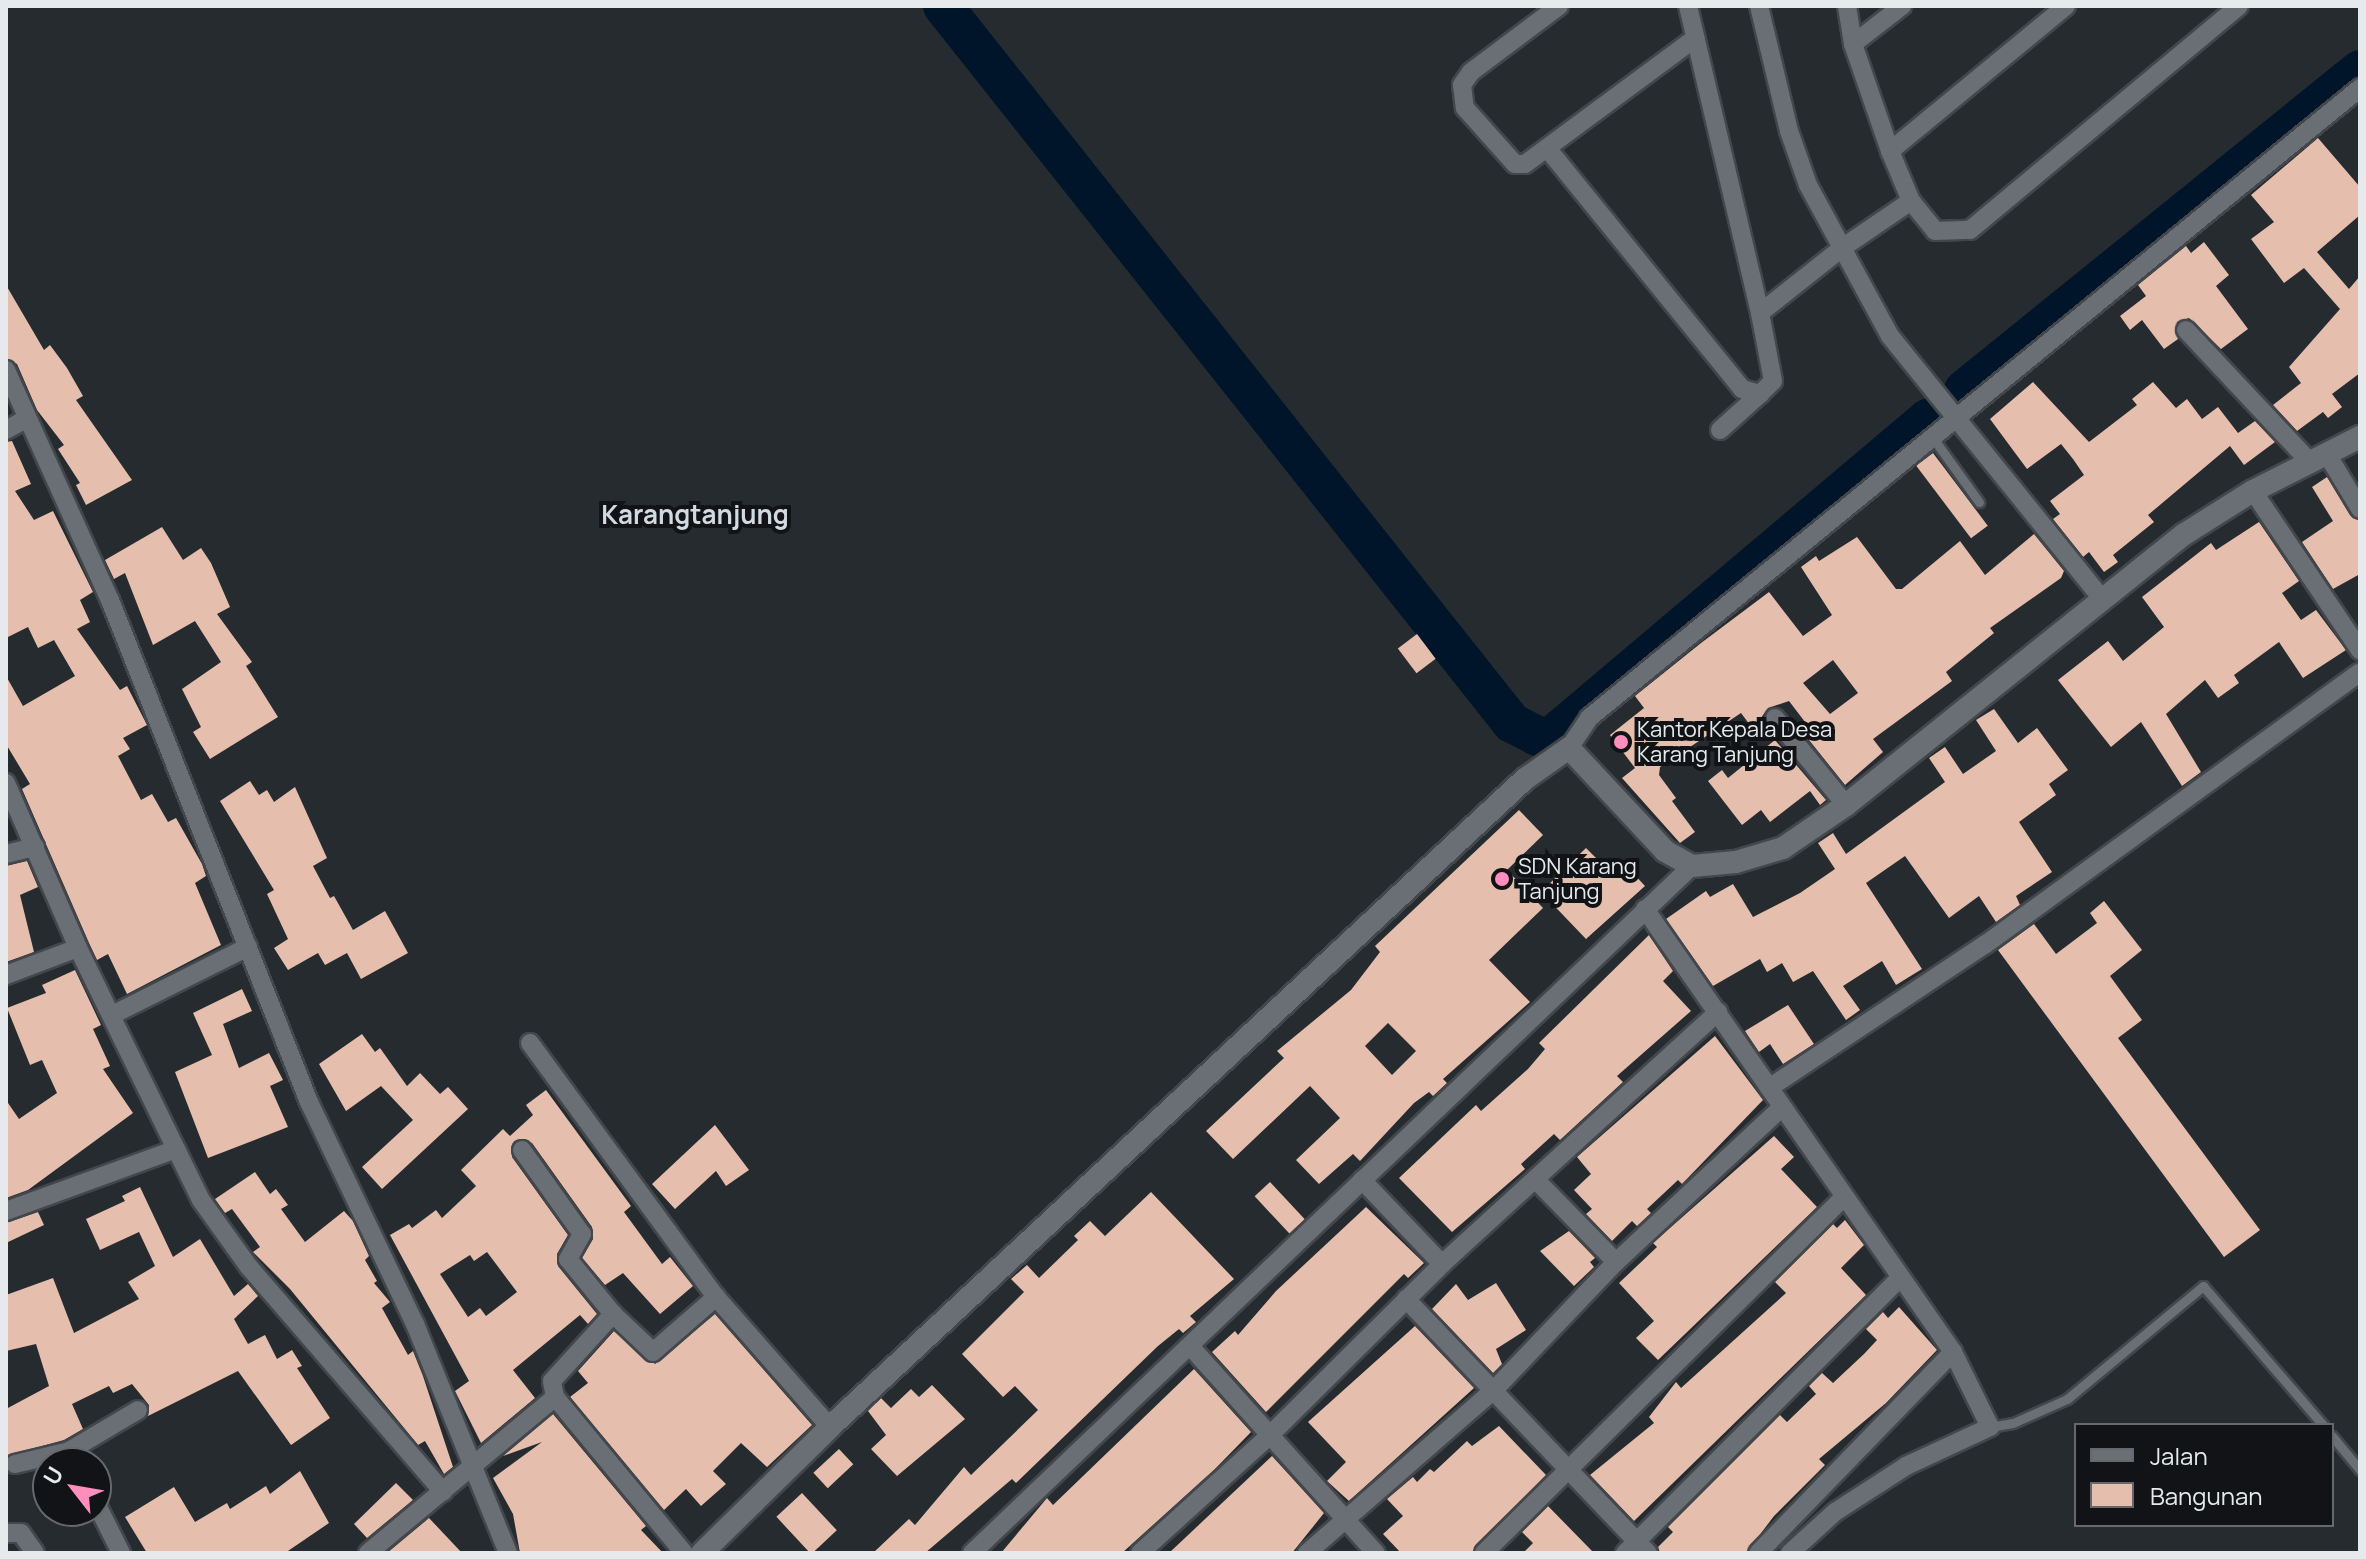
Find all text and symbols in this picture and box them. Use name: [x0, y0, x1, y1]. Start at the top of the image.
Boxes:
district label: Karangtanjung: [601, 499, 789, 531]
place label: Kantor Kepala Desa Karang Tanjung: [1637, 716, 1832, 768]
marker: Kantor Kepala Desa Karang Tanjung: [1612, 733, 1630, 751]
place label: SDN Karang Tanjung: [1518, 853, 1637, 904]
marker: SDN Karang Tanjung: [1493, 870, 1511, 888]
legend: [2074, 1423, 2334, 1527]
text: Jalan: [2150, 1439, 2208, 1472]
north arrow: [32, 1447, 112, 1527]
text: U: [36, 1461, 70, 1490]
text: Bangunan: [2150, 1479, 2263, 1512]

